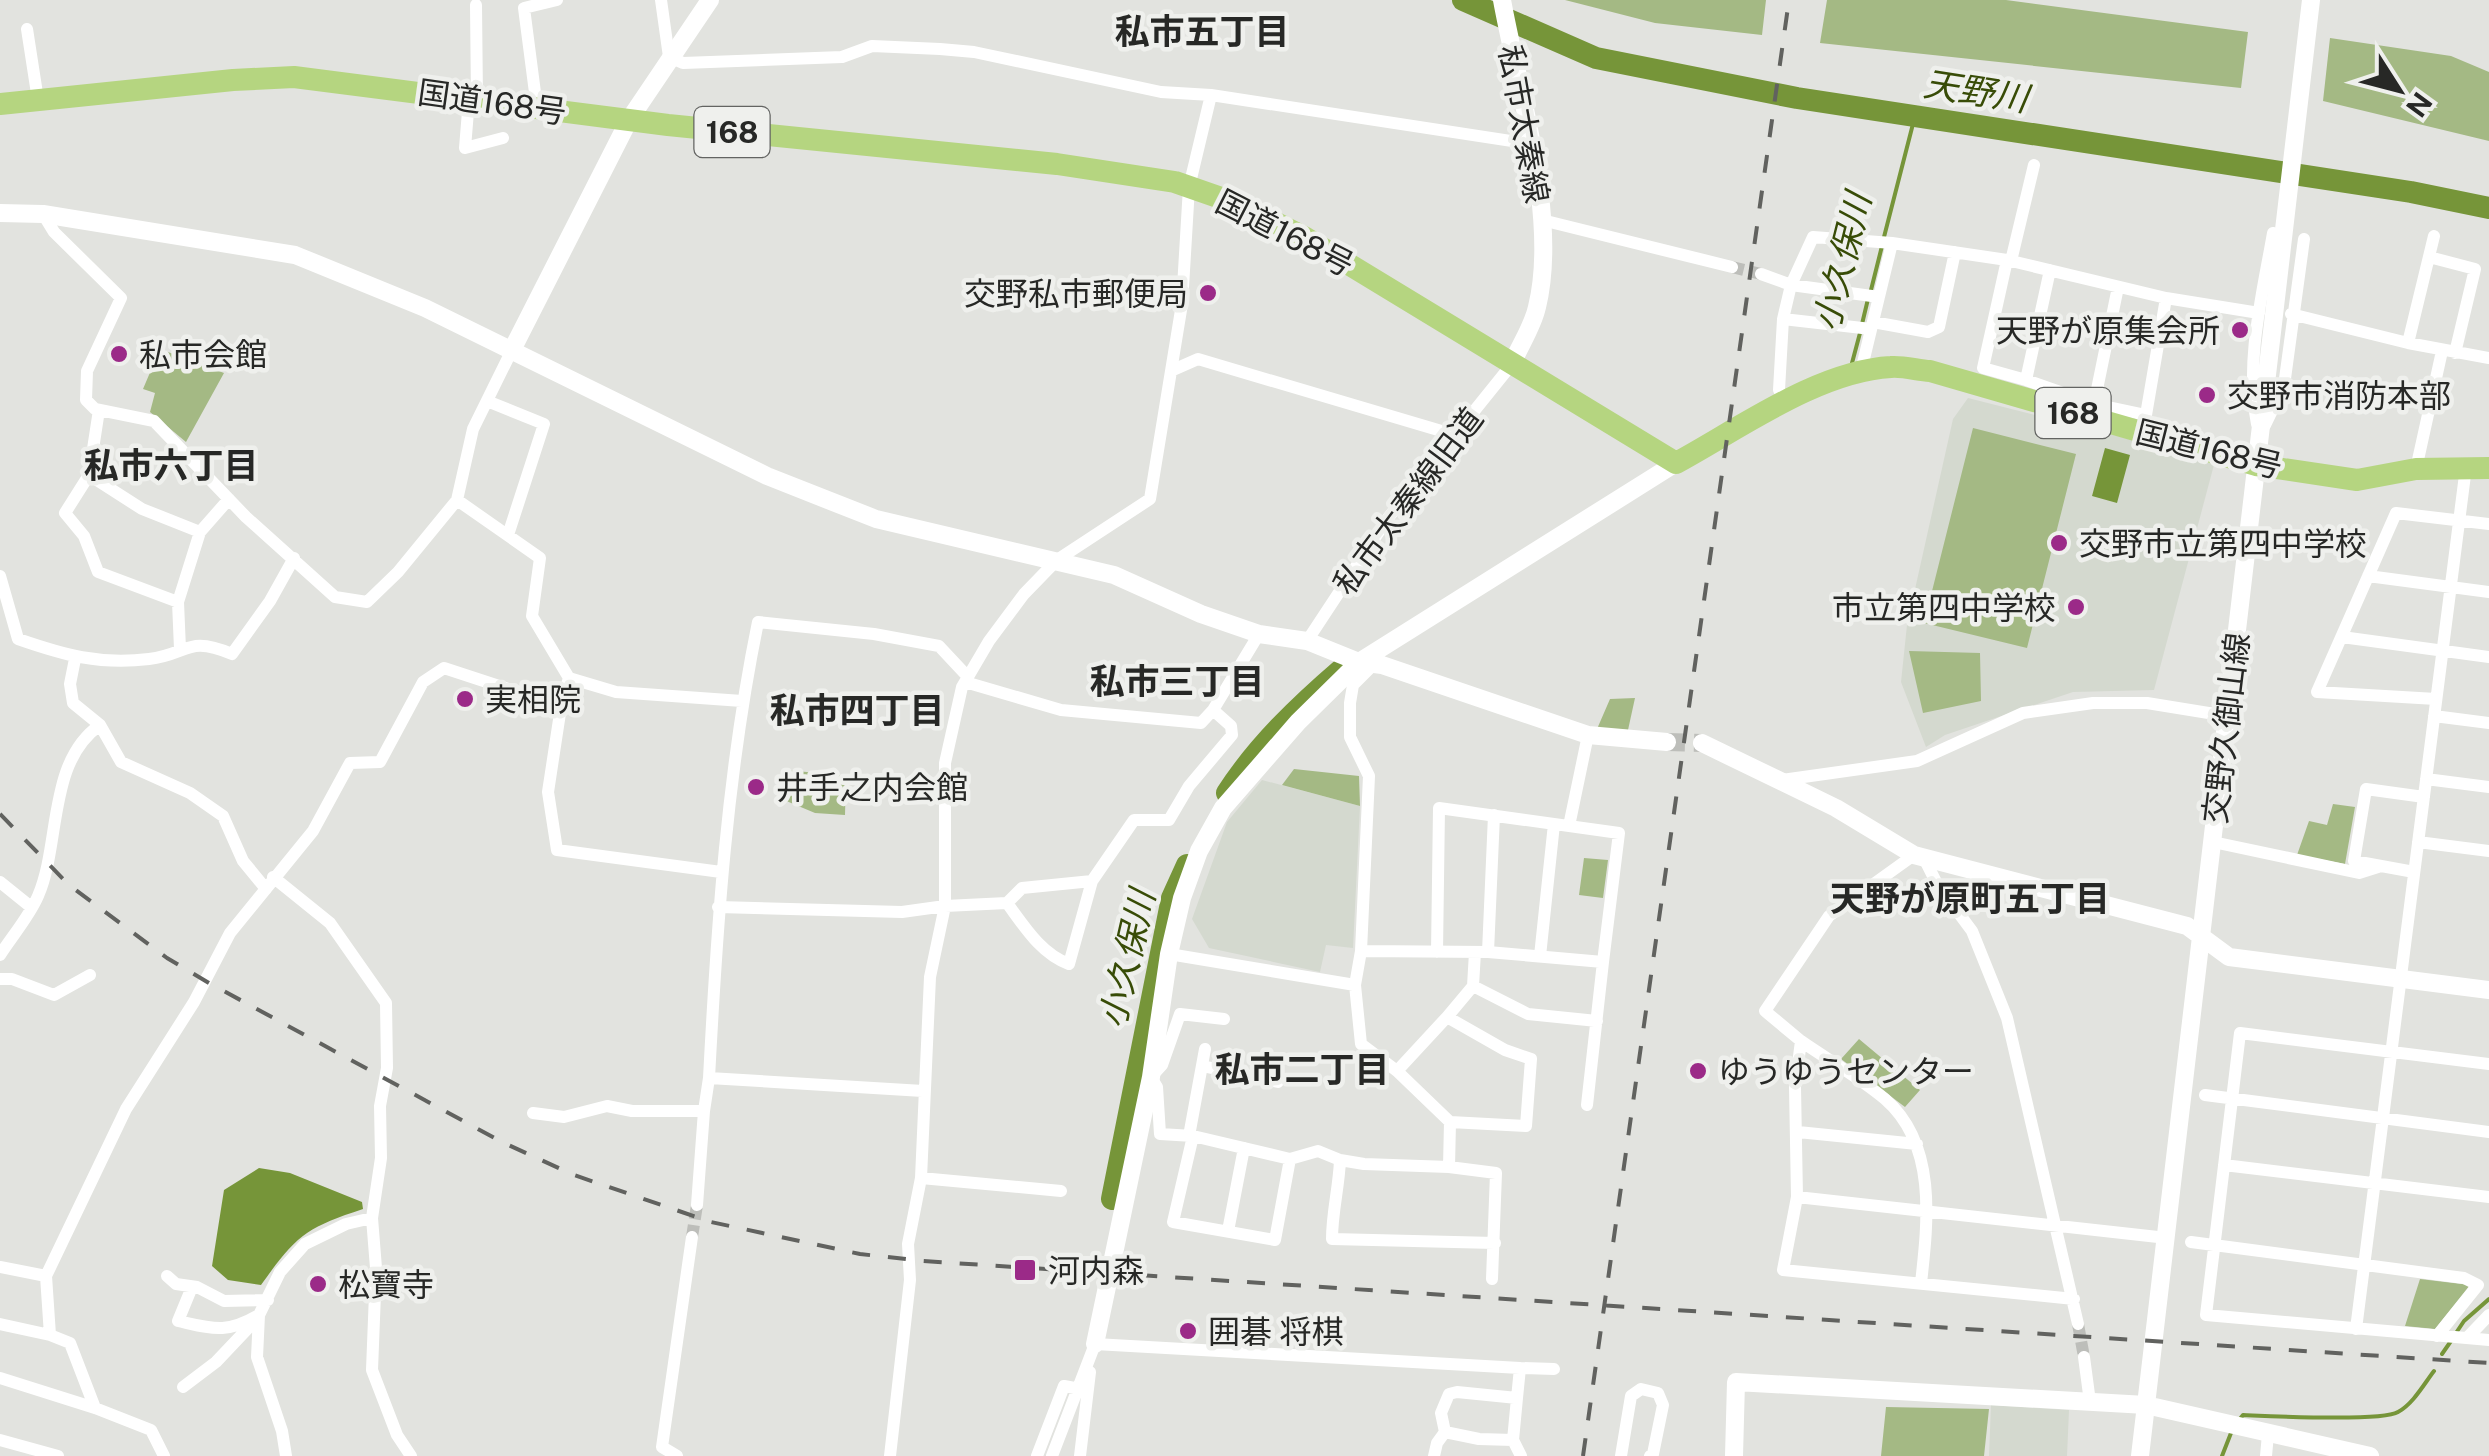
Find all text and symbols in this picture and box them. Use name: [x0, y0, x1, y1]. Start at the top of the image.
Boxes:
district label: 私市五丁目: [1114, 11, 1290, 52]
north arrow: [2349, 40, 2449, 140]
street label: 私市太秦線: [1492, 42, 1556, 206]
water label: 天野川: [1921, 63, 2035, 120]
street label: 国道168号: [415, 73, 569, 131]
text: N: [2400, 86, 2439, 124]
road number: 168: [694, 107, 770, 157]
street label: 国道168号: [1210, 183, 1360, 283]
water label: 小久保川: [1805, 185, 1880, 335]
place label: 交野私市郵便局: [964, 275, 1188, 312]
marker: 交野私市郵便局: [1197, 282, 1219, 304]
place label: 天野が原集会所: [1996, 312, 2220, 349]
marker: 天野が原集会所: [2229, 319, 2251, 341]
place label: 私市会館: [139, 336, 267, 373]
marker: 私市会館: [108, 343, 130, 365]
place label: 交野市消防本部: [2227, 377, 2451, 414]
marker: 交野市消防本部: [2196, 384, 2218, 406]
road number: 168: [2036, 388, 2110, 438]
street label: 私市太秦線旧道: [1326, 400, 1490, 602]
street label: 国道168号: [2132, 413, 2286, 485]
district label: 私市六丁目: [83, 445, 259, 486]
place label: 交野市立第四中学校: [2079, 525, 2367, 562]
marker: 交野市立第四中学校: [2048, 532, 2070, 554]
place label: 市立第四中学校: [1832, 589, 2056, 626]
marker: 市立第四中学校: [2065, 596, 2087, 618]
street label: 交野久御山線: [2196, 630, 2256, 826]
district label: 私市三丁目: [1089, 661, 1265, 702]
place label: 実相院: [485, 681, 581, 718]
marker: 実相院: [454, 688, 476, 710]
district label: 私市四丁目: [769, 690, 945, 731]
place label: 井手之内会館: [776, 769, 968, 806]
marker: 井手之内会館: [745, 776, 767, 798]
district label: 天野が原町五丁目: [1830, 878, 2110, 919]
water label: 小久保川: [1091, 882, 1164, 1032]
district label: 私市二丁目: [1214, 1049, 1390, 1090]
place label: ゆうゆうセンター: [1718, 1053, 1974, 1090]
marker: ゆうゆうセンター: [1687, 1060, 1709, 1082]
place label: 河内森: [1048, 1252, 1144, 1289]
marker: 河内森: [1012, 1257, 1038, 1283]
place label: 松寶寺: [338, 1266, 434, 1303]
marker: 松寶寺: [307, 1273, 329, 1295]
place label: 囲碁 将棋: [1208, 1313, 1344, 1350]
marker: 囲碁 将棋: [1177, 1320, 1199, 1342]

